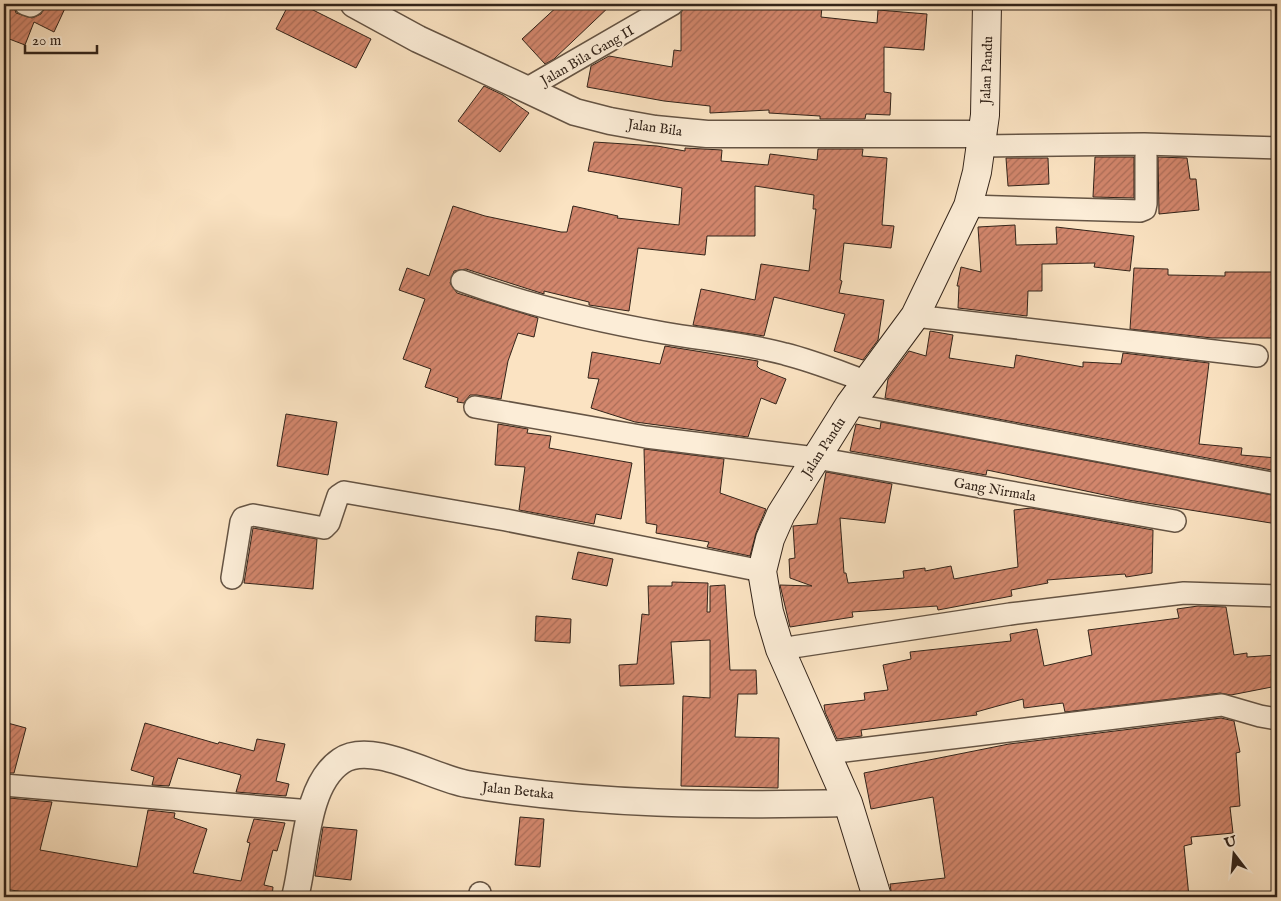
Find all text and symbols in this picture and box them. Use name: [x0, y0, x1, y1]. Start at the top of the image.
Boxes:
scale bar: [25, 22, 98, 54]
street label: Jalan Bila Gang II: [536, 22, 638, 91]
text: 20 m: [32, 31, 62, 50]
street label: Jalan Pandu: [977, 36, 997, 106]
street label: Jalan Bila: [625, 115, 684, 141]
street label: Jalan Pandu: [797, 414, 850, 483]
street label: Gang Nirmala: [952, 474, 1038, 506]
street label: Jalan Betaka: [479, 778, 556, 804]
north arrow: [1208, 828, 1258, 878]
text: U: [1222, 832, 1240, 853]

